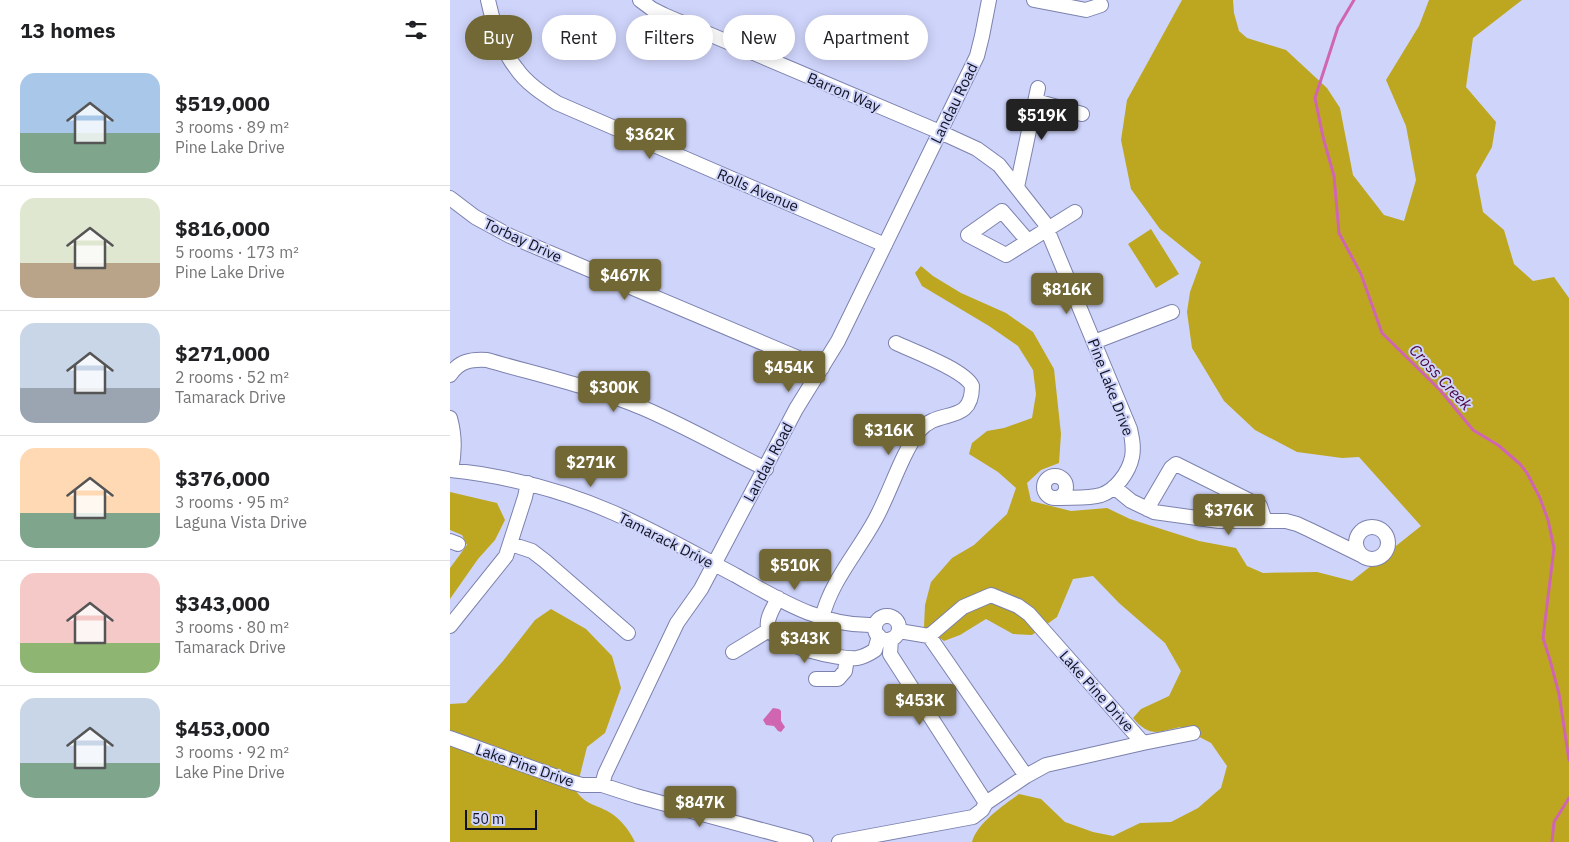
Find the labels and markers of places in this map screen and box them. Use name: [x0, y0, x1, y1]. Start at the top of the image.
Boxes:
pin: $519K: [1007, 98, 1077, 141]
pin: $362K: [615, 118, 685, 160]
pin: $467K: [590, 258, 660, 301]
pin: $816K: [1032, 272, 1102, 315]
pin: $454K: [754, 350, 824, 393]
pin: $300K: [579, 370, 649, 413]
pin: $316K: [854, 414, 924, 456]
pin: $271K: [556, 446, 626, 488]
pin: $376K: [1194, 494, 1264, 536]
pin: $510K: [760, 548, 830, 591]
pin: $343K: [770, 622, 840, 664]
pin: $453K: [885, 684, 955, 726]
pin: $847K: [665, 786, 735, 828]

